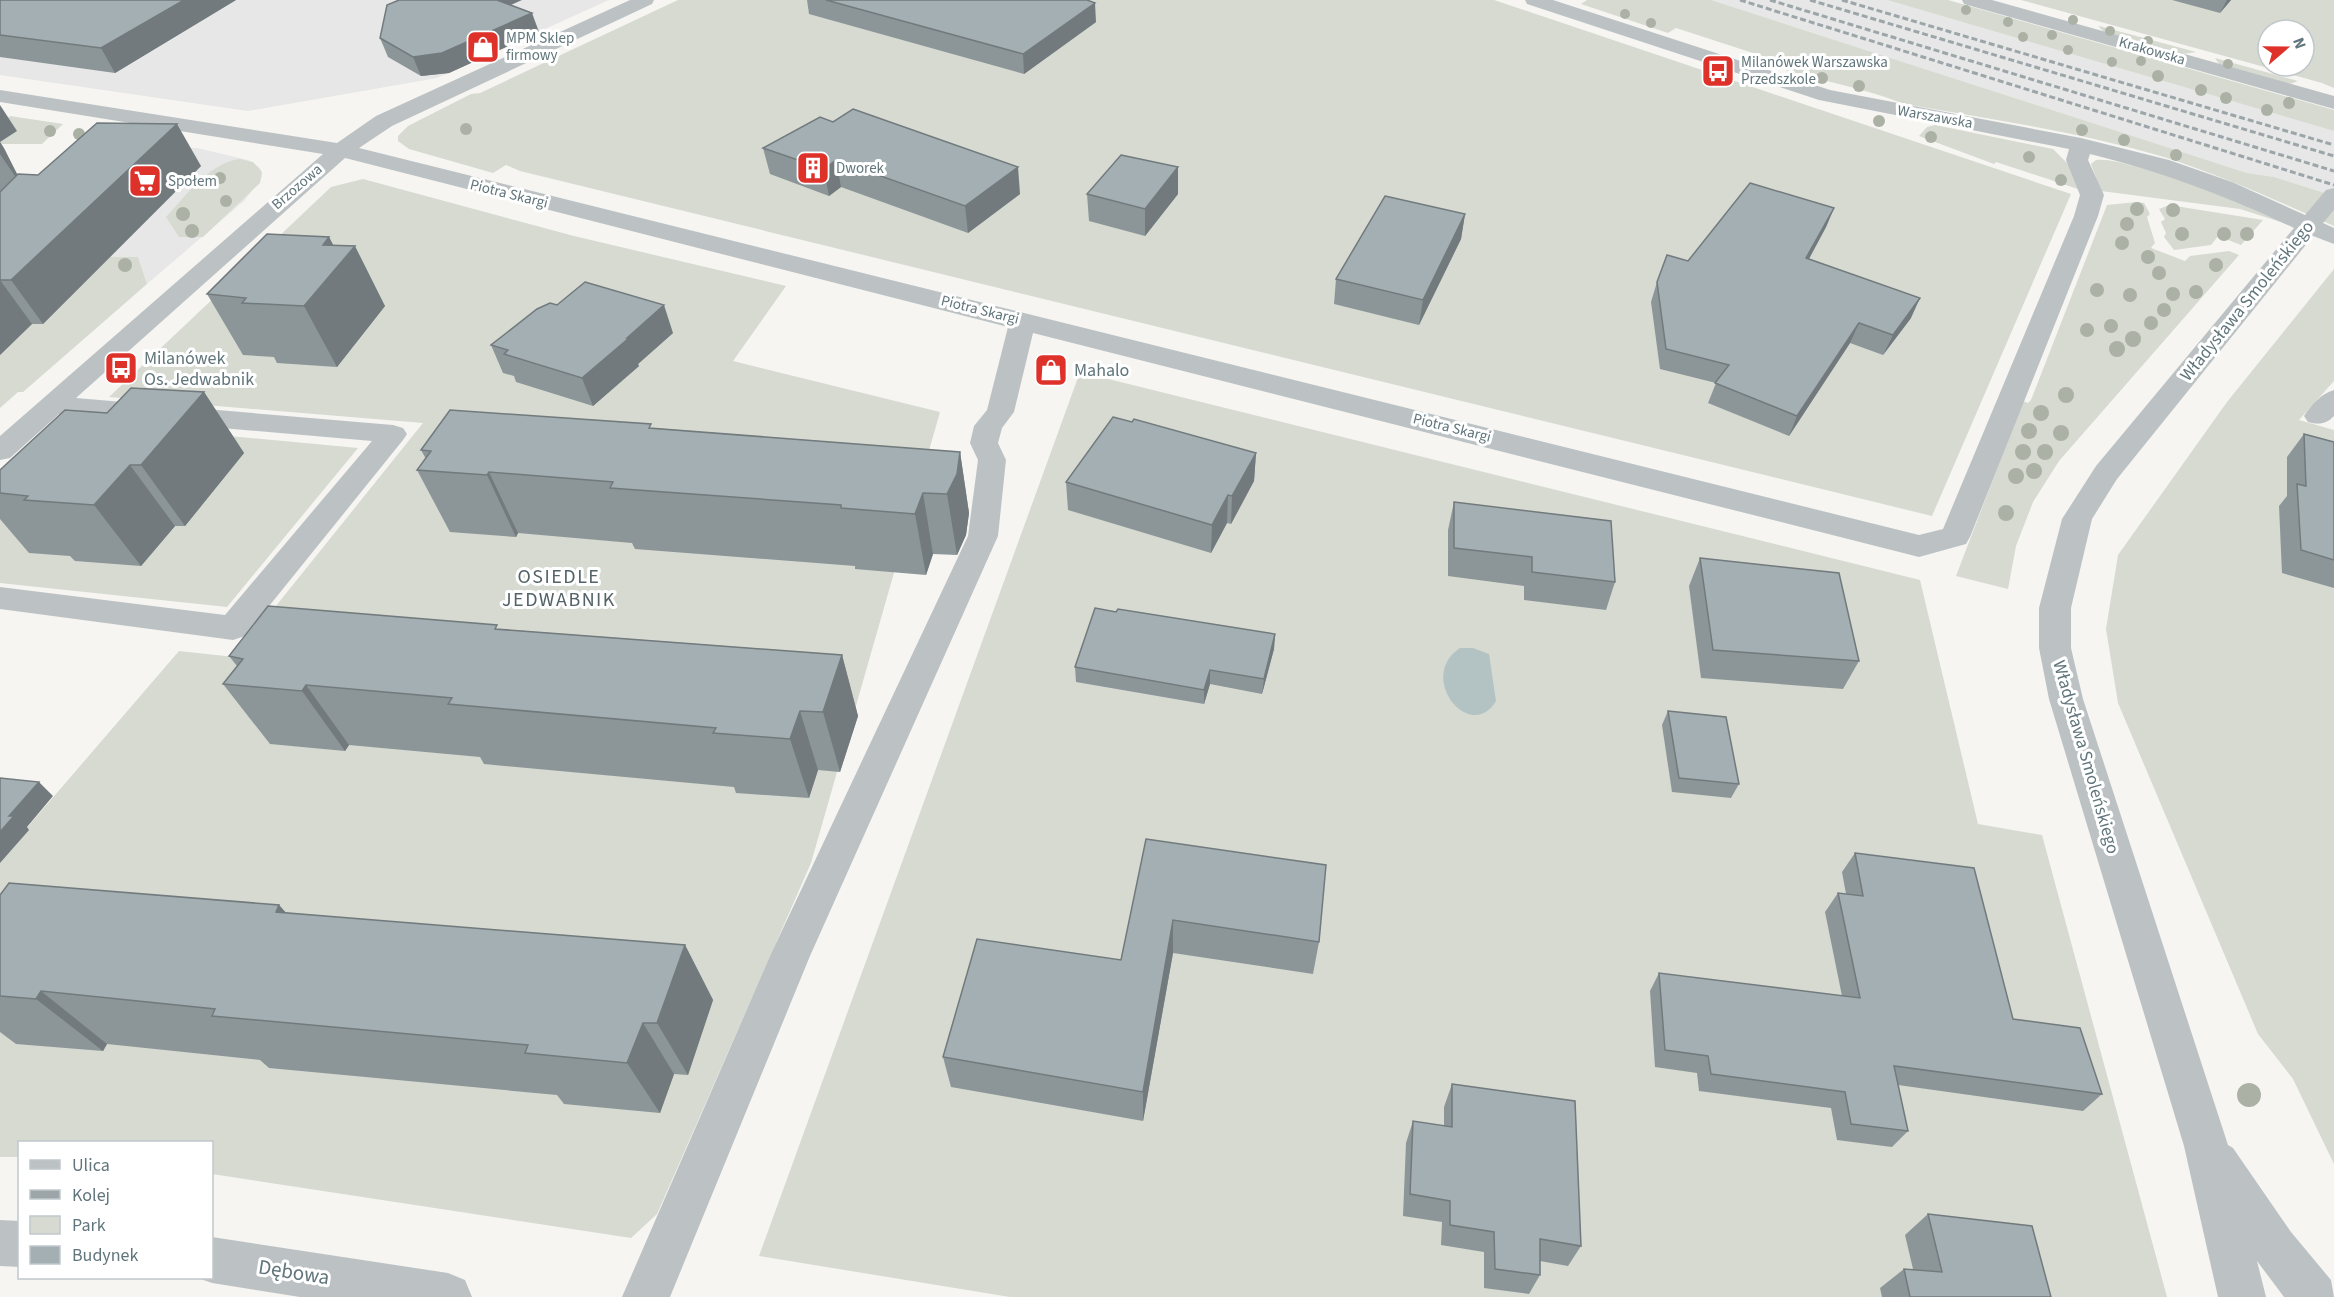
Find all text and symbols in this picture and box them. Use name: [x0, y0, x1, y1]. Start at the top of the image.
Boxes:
north arrow: [2256, 18, 2316, 78]
place label: MPM Sklep firmowy: [506, 28, 574, 66]
shop icon: MPM Sklep firmowy: [465, 29, 501, 65]
street label: Krakowska: [2116, 32, 2188, 70]
text: N: [2287, 34, 2311, 52]
place label: Milanówek Warszawska Przedszkole: [1741, 52, 1888, 90]
bus stop icon: Milanówek Warszawska Przedszkole: [1700, 53, 1736, 89]
street label: Warszawska: [1896, 100, 1974, 134]
building icon: Dworek: [795, 150, 831, 186]
place label: Dworek: [836, 158, 885, 179]
street label: Brzozowa: [267, 159, 327, 215]
supermarket icon: Społem: [127, 163, 163, 199]
place label: Społem: [168, 171, 217, 192]
street label: Piotra Skargi: [468, 174, 550, 214]
street label: Władysława Smoleńskiego: [2174, 215, 2320, 387]
street label: Piotra Skargi: [939, 290, 1021, 330]
place label: Milanówek Os. Jedwabnik: [144, 346, 254, 392]
bus stop icon: Milanówek Os. Jedwabnik: [103, 350, 139, 386]
shop icon: Mahalo: [1033, 352, 1069, 388]
place label: Mahalo: [1074, 358, 1129, 383]
street label: Piotra Skargi: [1411, 408, 1493, 448]
district label: OSIEDLE JEDWABNIK: [502, 563, 616, 614]
street label: Władysława Smoleńskiego: [2046, 657, 2126, 857]
legend: [18, 1141, 213, 1279]
text: Ulica: [72, 1153, 110, 1178]
text: Kolej: [72, 1183, 110, 1208]
text: Park: [72, 1213, 106, 1238]
text: Budynek: [72, 1243, 139, 1268]
street label: Dębowa: [256, 1252, 332, 1292]

